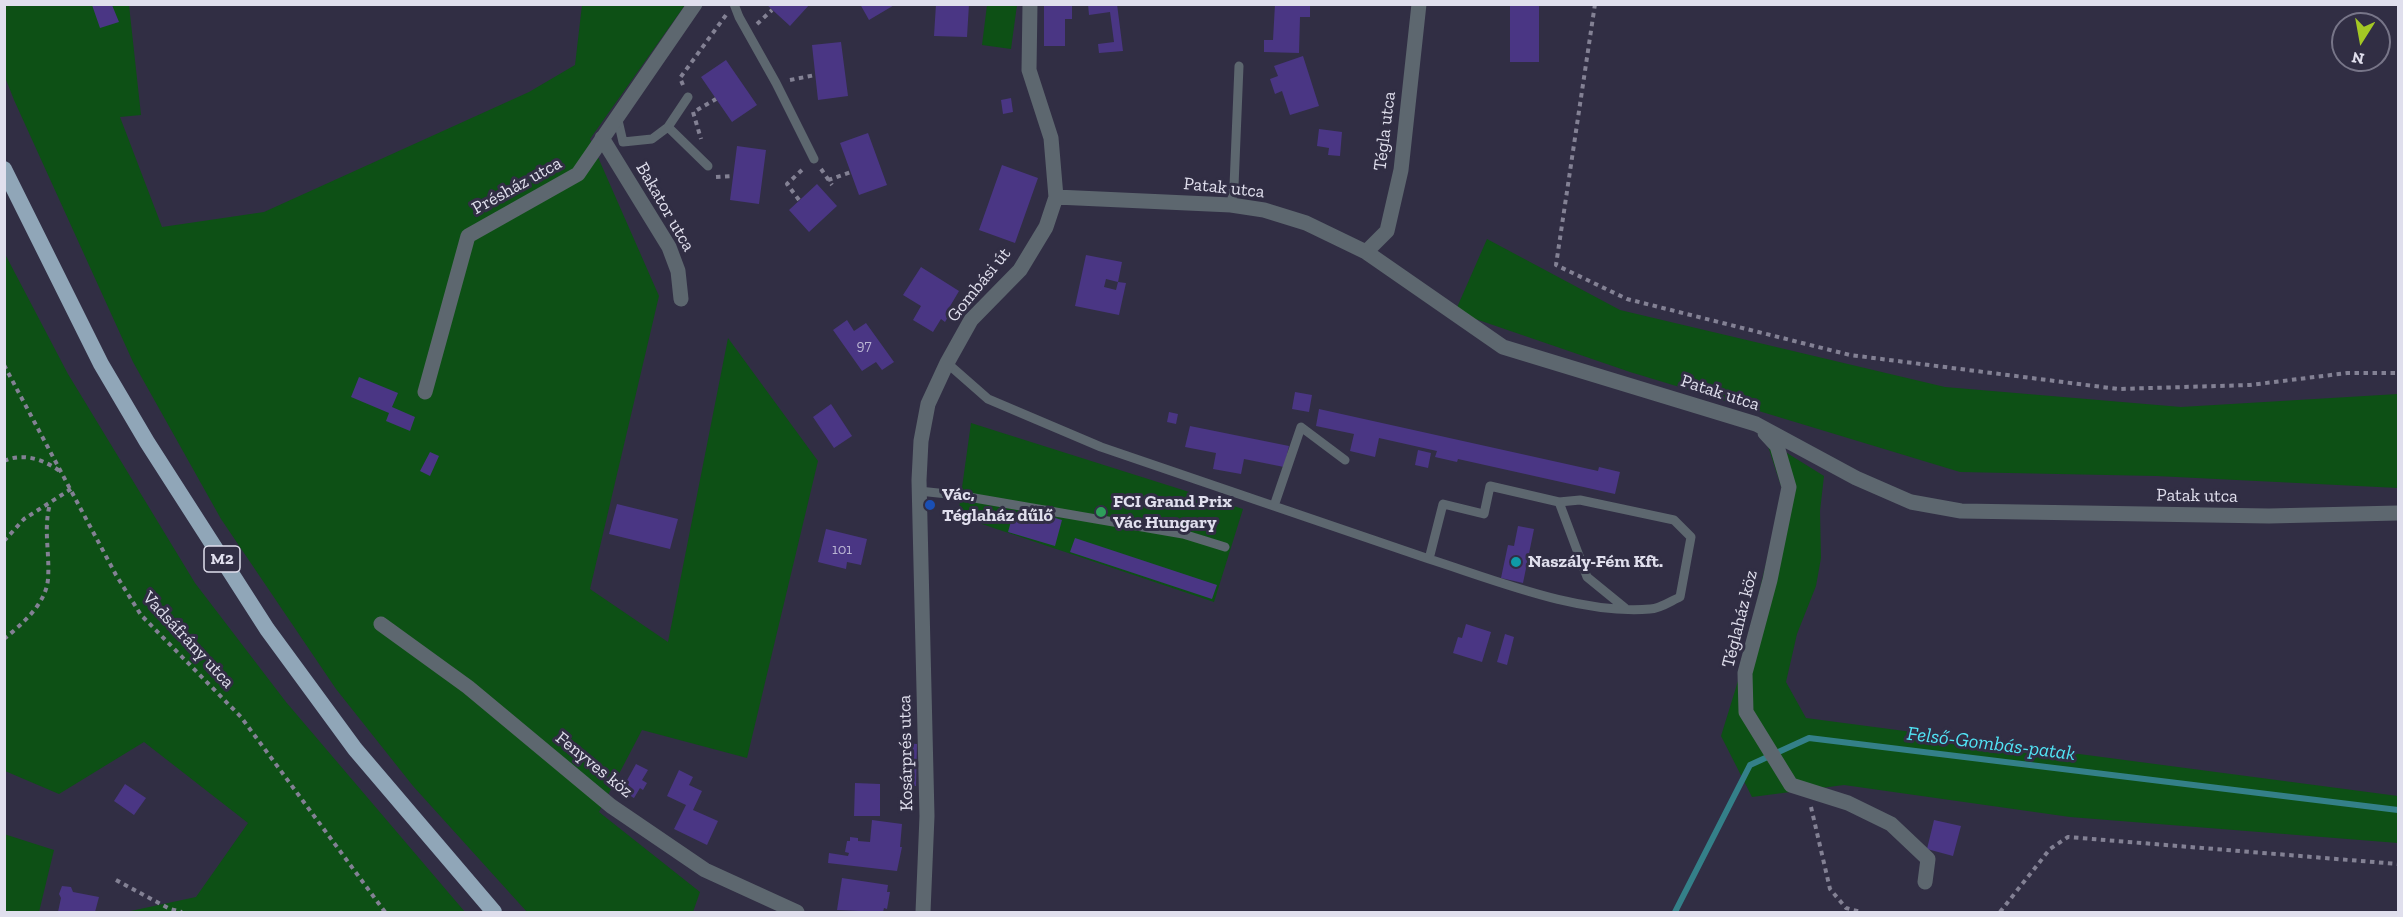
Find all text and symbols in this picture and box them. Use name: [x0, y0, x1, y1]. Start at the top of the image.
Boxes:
north arrow: [2331, 12, 2391, 72]
text: N: [2350, 48, 2366, 69]
street label: Tégla utca: [1369, 90, 1401, 172]
street label: Présház utca: [468, 152, 566, 220]
street label: Bakator utca: [631, 159, 699, 255]
street label: Patak utca: [1182, 173, 1266, 203]
street label: Gombási út: [943, 243, 1015, 327]
house number: 97: [856, 337, 872, 355]
street label: Patak utca: [1678, 370, 1762, 416]
place label: Vác, Téglaház dűlő: [942, 484, 1053, 526]
street label: Patak utca: [2156, 484, 2238, 508]
place label: FCI Grand Prix Vác Hungary: [1113, 491, 1232, 534]
marker: Vác, Téglaház dűlő: [923, 498, 937, 512]
marker: FCI Grand Prix Vác Hungary: [1094, 505, 1108, 519]
house number: 101: [832, 541, 852, 559]
road number: M2: [204, 546, 240, 572]
place label: Naszály-Fém Kft.: [1528, 551, 1663, 573]
marker: Naszály-Fém Kft.: [1509, 555, 1523, 569]
street label: Téglaház köz: [1717, 568, 1763, 670]
street label: Vadsáfrány utca: [138, 587, 238, 693]
street label: Kosárprés utca: [894, 695, 918, 811]
water label: Felső-Gombás-patak: [1906, 722, 2076, 766]
street label: Fenyves köz: [551, 727, 637, 803]

